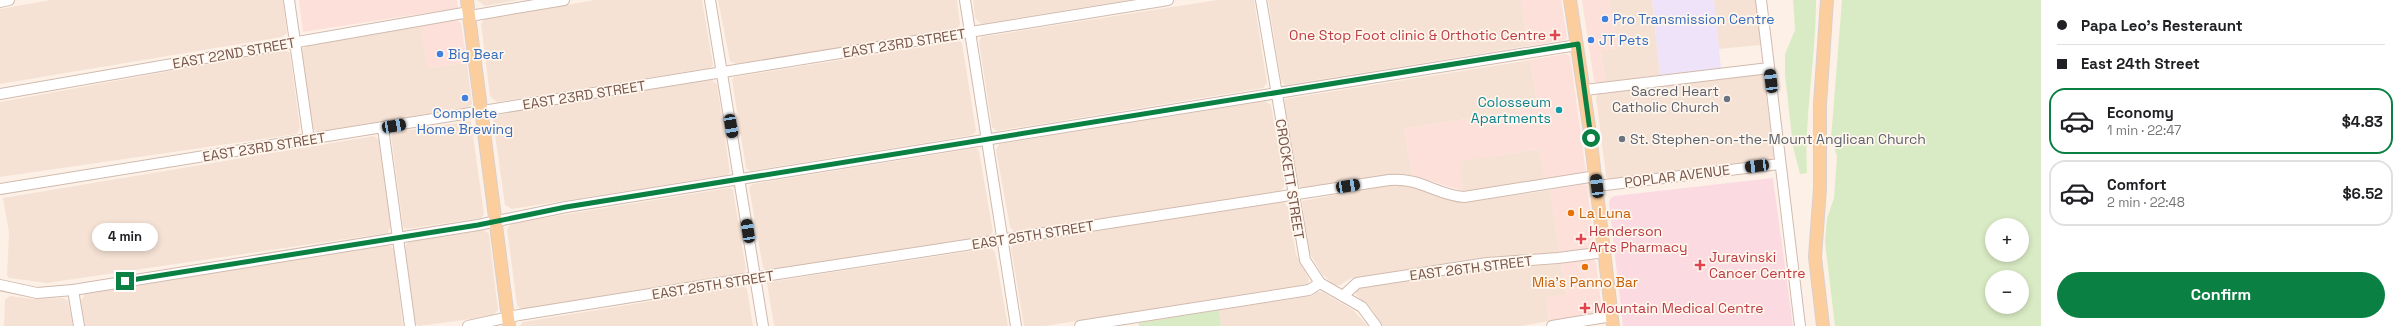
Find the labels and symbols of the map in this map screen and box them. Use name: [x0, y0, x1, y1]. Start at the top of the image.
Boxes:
place label: Pro Transmission Centre: [1613, 10, 1774, 28]
marker: Pro Transmission Centre: [1600, 14, 1610, 24]
street label: EAST 23RD STREET: [841, 24, 967, 62]
place label: One Stop Foot clinic & Orthotic Centre: [1289, 26, 1546, 44]
marker: One Stop Foot clinic & Orthotic Centre: [1549, 29, 1561, 41]
place label: JT Pets: [1599, 31, 1649, 49]
street label: EAST 22ND STREET: [171, 33, 297, 73]
marker: JT Pets: [1586, 35, 1596, 45]
place label: Big Bear: [448, 45, 504, 63]
marker: Big Bear: [435, 49, 445, 59]
car: [1764, 68, 1778, 94]
street label: EAST 23RD STREET: [521, 76, 647, 114]
place label: Sacred Heart Catholic Church: [1612, 82, 1719, 116]
marker: Complete Home Brewing: [460, 93, 470, 103]
place label: Colosseum Apartments: [1471, 93, 1551, 127]
marker: Sacred Heart Catholic Church: [1722, 94, 1732, 104]
place label: Complete Home Brewing: [417, 104, 513, 138]
marker: Colosseum Apartments: [1554, 105, 1564, 115]
car: [723, 113, 739, 139]
car: [381, 118, 407, 134]
street label: CROCKETT STREET: [1272, 118, 1308, 240]
street label: EAST 23RD STREET: [201, 128, 327, 166]
route start: [1582, 129, 1600, 147]
place label: St. Stephen-on-the-Mount Anglican Church: [1630, 130, 1926, 148]
marker: St. Stephen-on-the-Mount Anglican Church: [1617, 134, 1627, 144]
car: [1744, 159, 1770, 173]
street label: POPLAR AVENUE: [1623, 161, 1731, 191]
car: [1590, 173, 1604, 199]
car: [1335, 178, 1361, 194]
place label: La Luna: [1579, 204, 1631, 222]
marker: La Luna: [1566, 208, 1576, 218]
street label: EAST 25TH STREET: [971, 216, 1095, 254]
car: [740, 218, 756, 244]
place label: Henderson Arts Pharmacy: [1589, 222, 1688, 256]
callout: 4 min: [92, 223, 158, 251]
marker: Henderson Arts Pharmacy: [1576, 234, 1586, 244]
place label: Juravinski Cancer Centre: [1709, 248, 1806, 282]
street label: EAST 26TH STREET: [1409, 252, 1533, 284]
marker: Juravinski Cancer Centre: [1694, 259, 1706, 271]
marker: Mia's Panno Bar: [1580, 262, 1590, 272]
street label: EAST 25TH STREET: [651, 266, 775, 304]
route end: [116, 272, 134, 290]
place label: Mia's Panno Bar: [1532, 273, 1638, 291]
place label: Mountain Medical Centre: [1594, 299, 1764, 317]
marker: Mountain Medical Centre: [1579, 302, 1591, 314]

